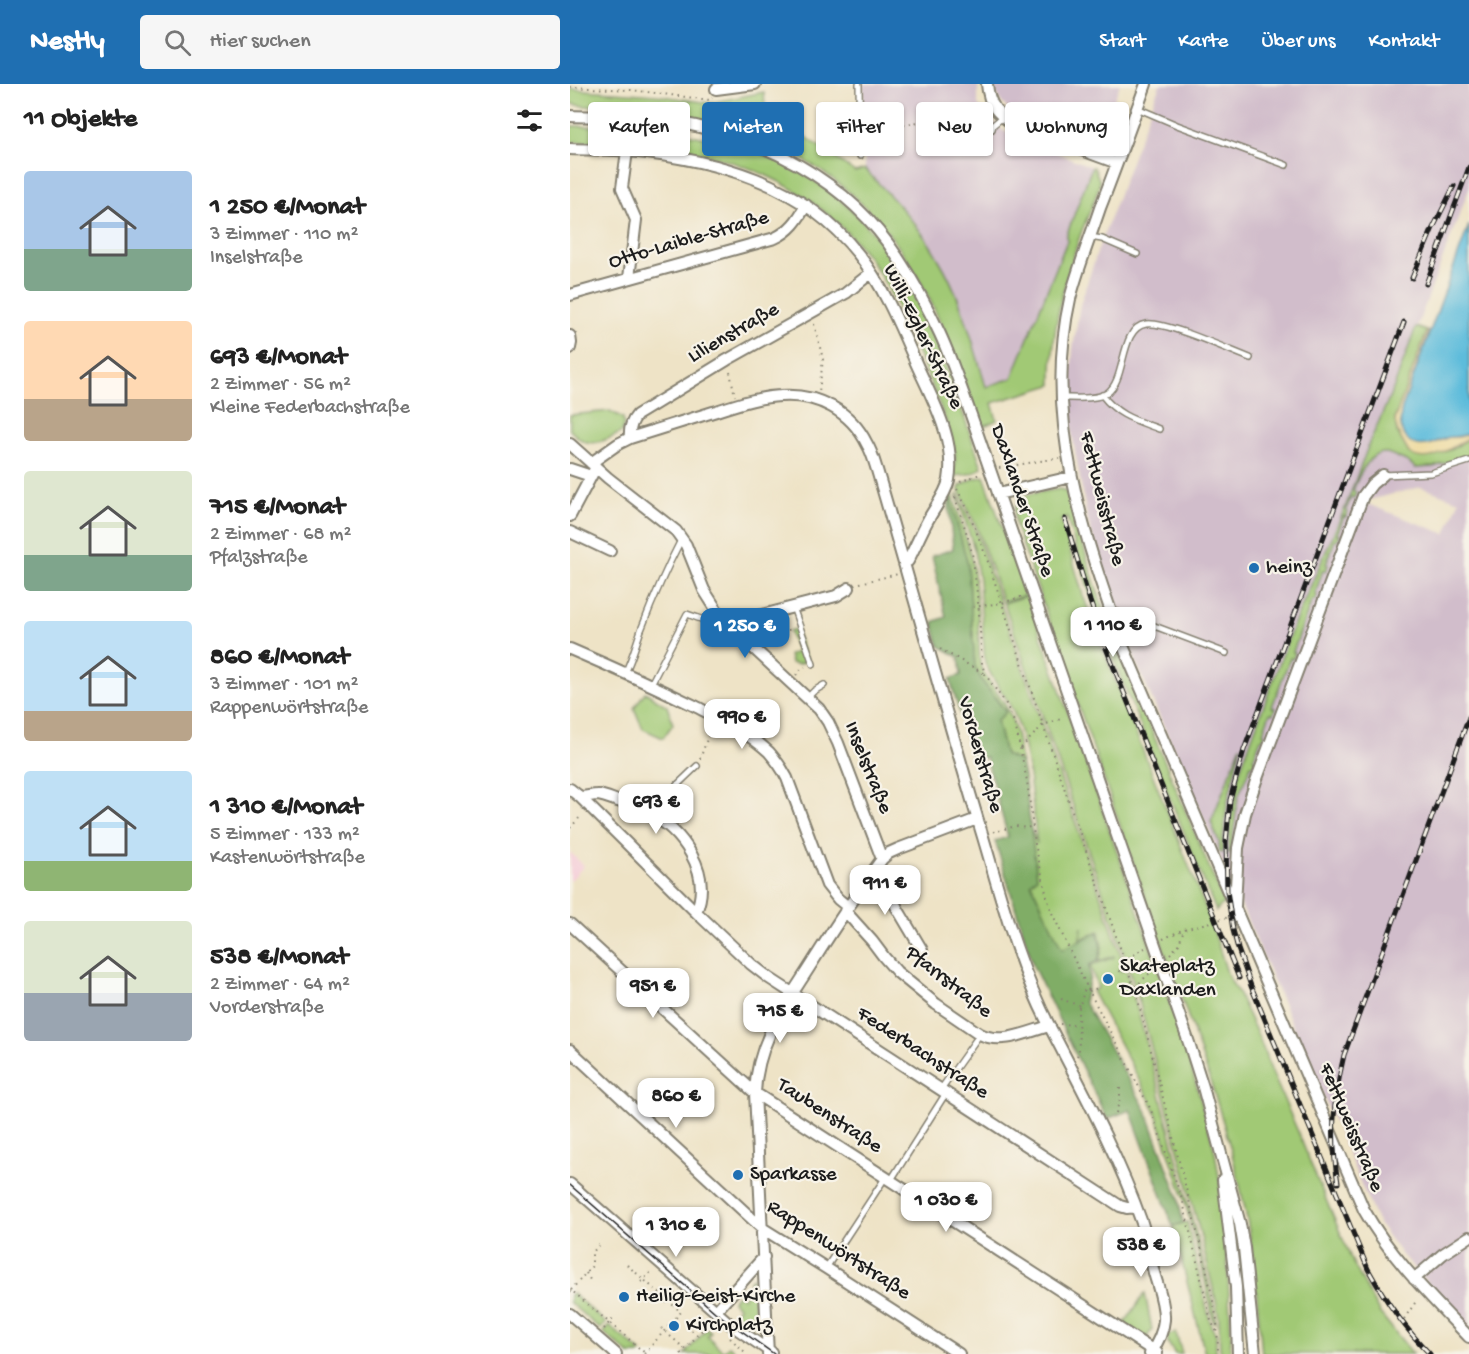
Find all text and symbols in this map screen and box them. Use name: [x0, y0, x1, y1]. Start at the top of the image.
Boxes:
search box: [140, 15, 560, 69]
text: Nestly: [30, 26, 104, 59]
icon: search: [161, 26, 194, 59]
text: Hier suchen: [209, 29, 311, 55]
text: Start: [1099, 30, 1145, 55]
text: Karte: [1178, 30, 1228, 55]
text: Über uns: [1261, 30, 1335, 55]
text: Kontakt: [1368, 30, 1439, 55]
chip: Kaufen: [588, 102, 690, 156]
chip: Mieten: [702, 102, 804, 156]
chip: Filter: [816, 102, 904, 156]
chip: Neu: [916, 102, 993, 156]
chip: Wohnung: [1005, 102, 1129, 156]
icon: filters: [513, 104, 546, 137]
text: 11 Objekte: [24, 105, 137, 136]
text: 1 250 €/Monat: [210, 193, 365, 224]
icon: home: [72, 195, 144, 267]
street label: Otto-Laible-Straße: [606, 206, 773, 276]
text: 3 Zimmer · 110 m²: [210, 224, 358, 247]
text: Inselstraße: [210, 247, 303, 270]
street label: Willi-Egler-Straße: [876, 260, 968, 415]
street label: Lilienstraße: [684, 297, 785, 370]
text: 693 €/Monat: [210, 343, 347, 374]
icon: home: [72, 345, 144, 417]
text: 2 Zimmer · 56 m²: [210, 374, 351, 397]
text: Kleine Federbachstraße: [210, 397, 410, 420]
street label: Daxlander Straße: [983, 420, 1059, 581]
street label: Fettweisstraße: [1072, 428, 1130, 570]
text: 715 €/Monat: [210, 493, 345, 524]
icon: home: [72, 495, 144, 567]
text: 2 Zimmer · 68 m²: [210, 524, 351, 547]
text: Pfalzstraße: [210, 547, 308, 570]
place label: heinz: [1266, 556, 1313, 581]
marker: heinz: [1247, 561, 1261, 575]
pin: 1 110 €: [1058, 607, 1168, 658]
pin: 1 250 €: [690, 608, 800, 659]
text: 1 110 €: [1085, 615, 1141, 638]
text: 1 250 €: [714, 616, 776, 639]
text: 860 €/Monat: [210, 643, 349, 674]
icon: home: [72, 645, 144, 717]
text: 3 Zimmer · 101 m²: [210, 674, 358, 697]
street label: Vorderstraße: [950, 693, 1008, 817]
text: Rappenwörtstraße: [210, 697, 368, 720]
pin: 990 €: [700, 699, 784, 750]
text: 990 €: [718, 707, 766, 730]
street label: Inselstraße: [837, 718, 897, 819]
pin: 693 €: [614, 784, 698, 835]
text: 693 €: [632, 792, 680, 815]
text: 1 310 €/Monat: [210, 793, 362, 824]
icon: home: [72, 795, 144, 867]
text: 5 Zimmer · 133 m²: [210, 824, 360, 847]
text: Kastenwörtstraße: [210, 847, 365, 870]
pin: 911 €: [843, 865, 927, 916]
text: 911 €: [864, 873, 906, 896]
street label: Pfarrstraße: [899, 941, 997, 1025]
text: 538 €/Monat: [210, 943, 348, 974]
icon: home: [72, 945, 144, 1017]
place label: Skateplatz Daxlanden: [1118, 955, 1216, 1004]
pin: 951 €: [611, 968, 695, 1019]
marker: Skateplatz Daxlanden: [1101, 972, 1115, 986]
text: 2 Zimmer · 64 m²: [210, 974, 350, 997]
text: 951 €: [630, 976, 676, 999]
pin: 715 €: [738, 993, 822, 1044]
text: Vorderstraße: [210, 997, 324, 1020]
text: 715 €: [757, 1001, 803, 1024]
street label: Federbachstraße: [850, 1001, 994, 1107]
street label: Fettweisstraße: [1311, 1059, 1389, 1197]
street label: Taubenstraße: [771, 1073, 887, 1161]
pin: 860 €: [634, 1078, 718, 1129]
text: 860 €: [651, 1086, 701, 1109]
place label: Sparkasse: [750, 1163, 838, 1188]
marker: Sparkasse: [731, 1168, 745, 1182]
pin: 1 030 €: [891, 1182, 1001, 1233]
text: 1 030 €: [915, 1190, 977, 1213]
street label: Rappenwörtstraße: [761, 1195, 916, 1307]
pin: 1 310 €: [621, 1207, 731, 1258]
text: 1 310 €: [646, 1215, 706, 1238]
pin: 538 €: [1099, 1227, 1183, 1278]
text: 538 €: [1117, 1235, 1165, 1258]
place label: Heilig-Geist-Kirche: [636, 1285, 797, 1310]
marker: Heilig-Geist-Kirche: [617, 1290, 631, 1304]
place label: Kirchplatz: [686, 1314, 773, 1339]
marker: Kirchplatz: [667, 1319, 681, 1333]

